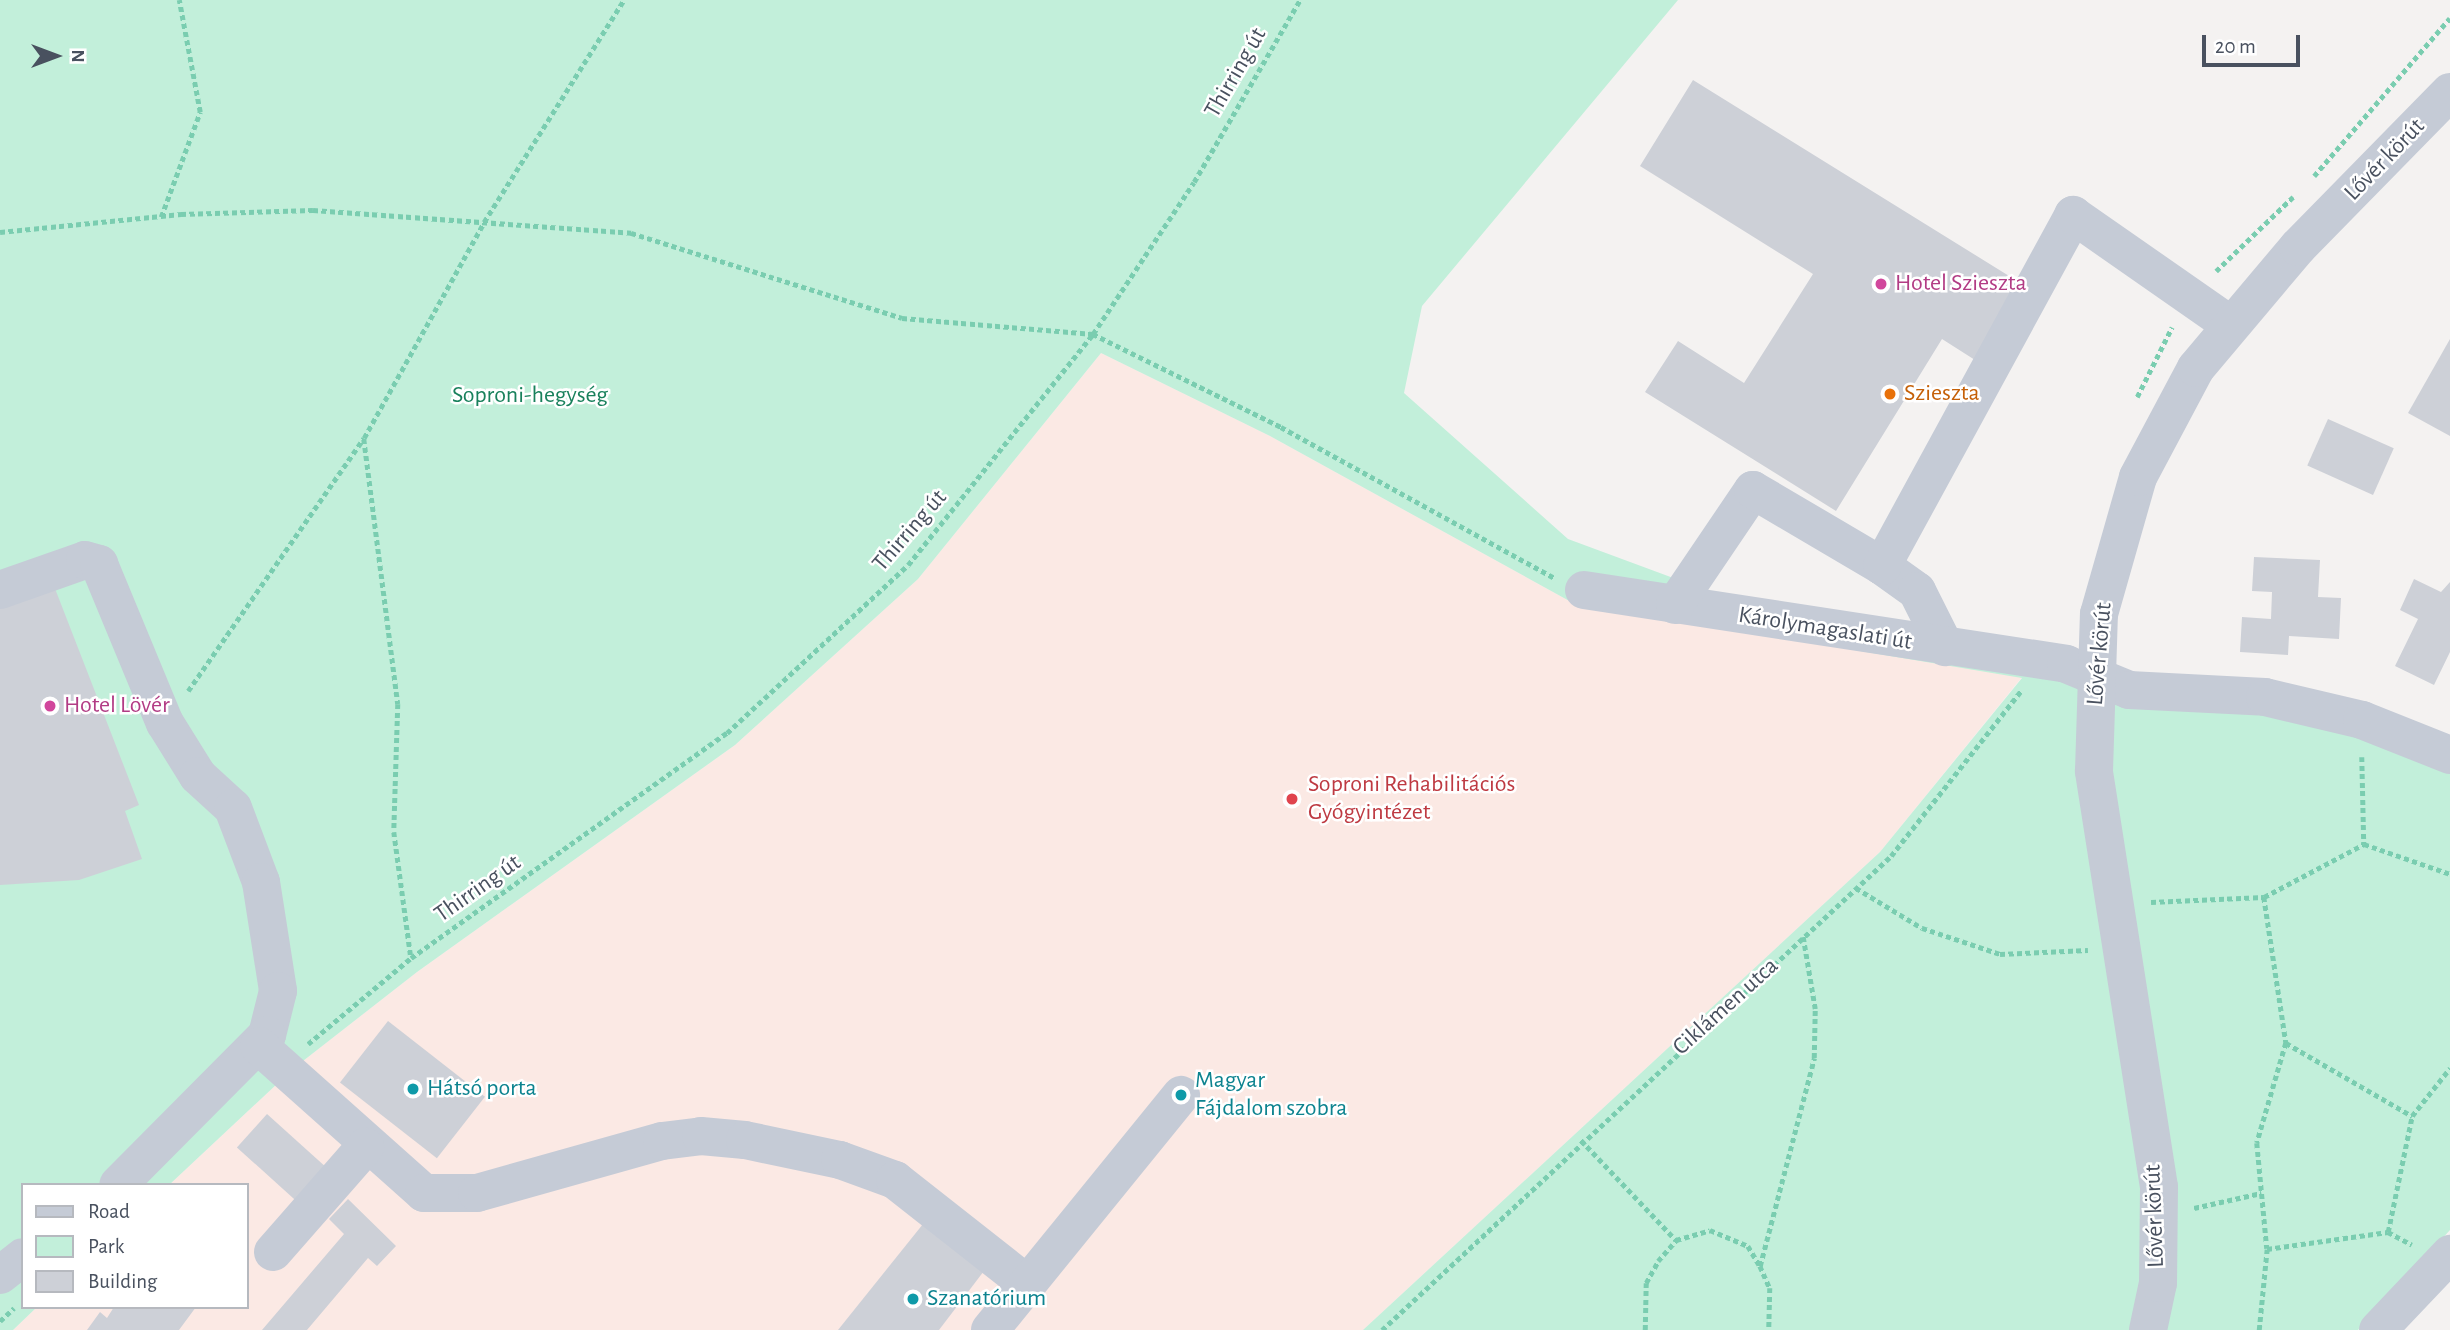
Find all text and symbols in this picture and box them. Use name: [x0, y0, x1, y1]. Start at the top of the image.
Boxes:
north arrow: [21, 21, 91, 91]
scale bar: [2205, 21, 2303, 65]
street label: Thirring út: [1199, 23, 1273, 123]
text: 20 m: [2215, 36, 2256, 57]
text: N: [68, 49, 87, 63]
street label: Lővér körút: [2339, 113, 2431, 207]
place label: Hotel Szieszta: [1895, 270, 2027, 298]
marker: Hotel Szieszta: [1873, 276, 1889, 292]
place label: Szieszta: [1904, 380, 1980, 408]
park label: Soproni-hegység: [452, 382, 608, 410]
marker: Szieszta: [1882, 386, 1898, 402]
street label: Thirring út: [867, 484, 953, 578]
street label: Károlymagaslati út: [1736, 601, 1914, 657]
street label: Lővér körút: [2081, 601, 2119, 707]
place label: Hotel Lövér: [64, 692, 170, 720]
marker: Hotel Lövér: [42, 698, 58, 714]
place label: Soproni Rehabilitációs Gyógyintézet: [1308, 771, 1515, 827]
marker: Soproni Rehabilitációs Gyógyintézet: [1282, 789, 1302, 809]
street label: Thirring út: [429, 849, 527, 929]
street label: Ciklámen utca: [1667, 952, 1785, 1062]
place label: Magyar Fájdalom szobra: [1195, 1067, 1347, 1123]
place label: Hátsó porta: [427, 1075, 537, 1103]
marker: Hátsó porta: [405, 1081, 421, 1097]
marker: Magyar Fájdalom szobra: [1173, 1087, 1189, 1103]
street label: Lővér körút: [2139, 1164, 2171, 1268]
legend: [21, 1183, 248, 1309]
text: Road: [88, 1201, 130, 1222]
text: Park: [88, 1236, 124, 1257]
text: Building: [88, 1271, 157, 1292]
place label: Szanatórium: [927, 1285, 1046, 1313]
marker: Szanatórium: [905, 1291, 921, 1307]

